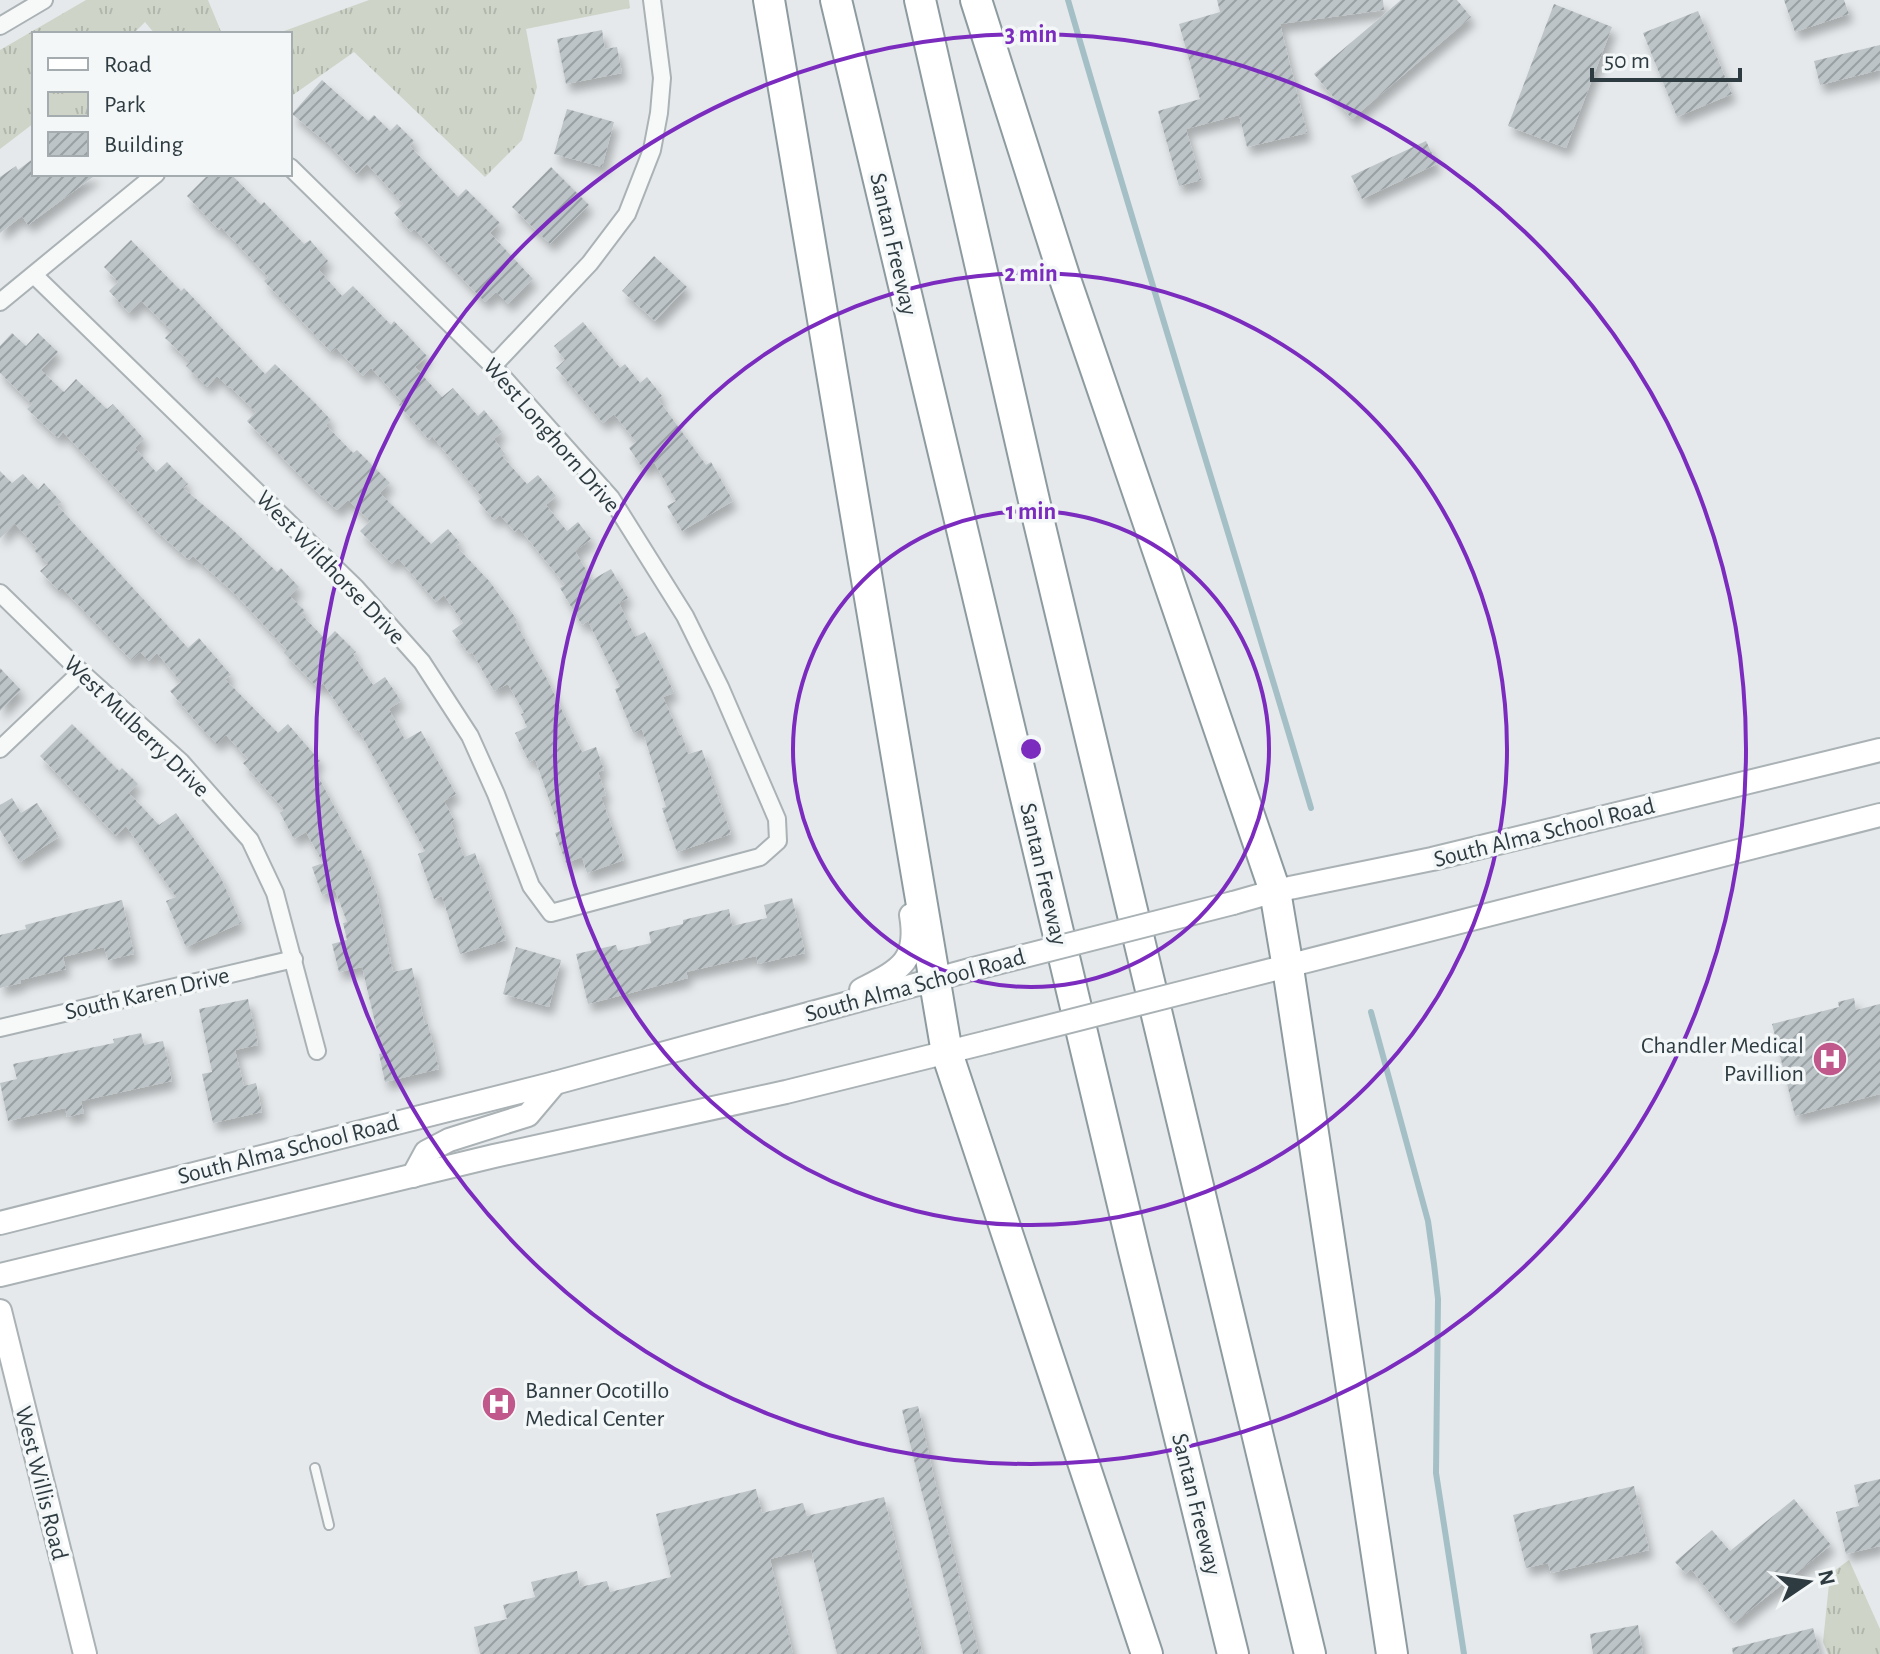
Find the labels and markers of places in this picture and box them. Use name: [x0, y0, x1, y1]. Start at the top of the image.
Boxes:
centre of rings: [1017, 735, 1045, 763]
place label: Chandler Medical Pavillion: [1641, 1034, 1804, 1086]
hospital icon: Chandler Medical Pavillion: [1811, 1040, 1849, 1078]
place label: Banner Ocotillo Medical Center: [525, 1379, 669, 1431]
hospital icon: Banner Ocotillo Medical Center: [480, 1385, 518, 1423]

